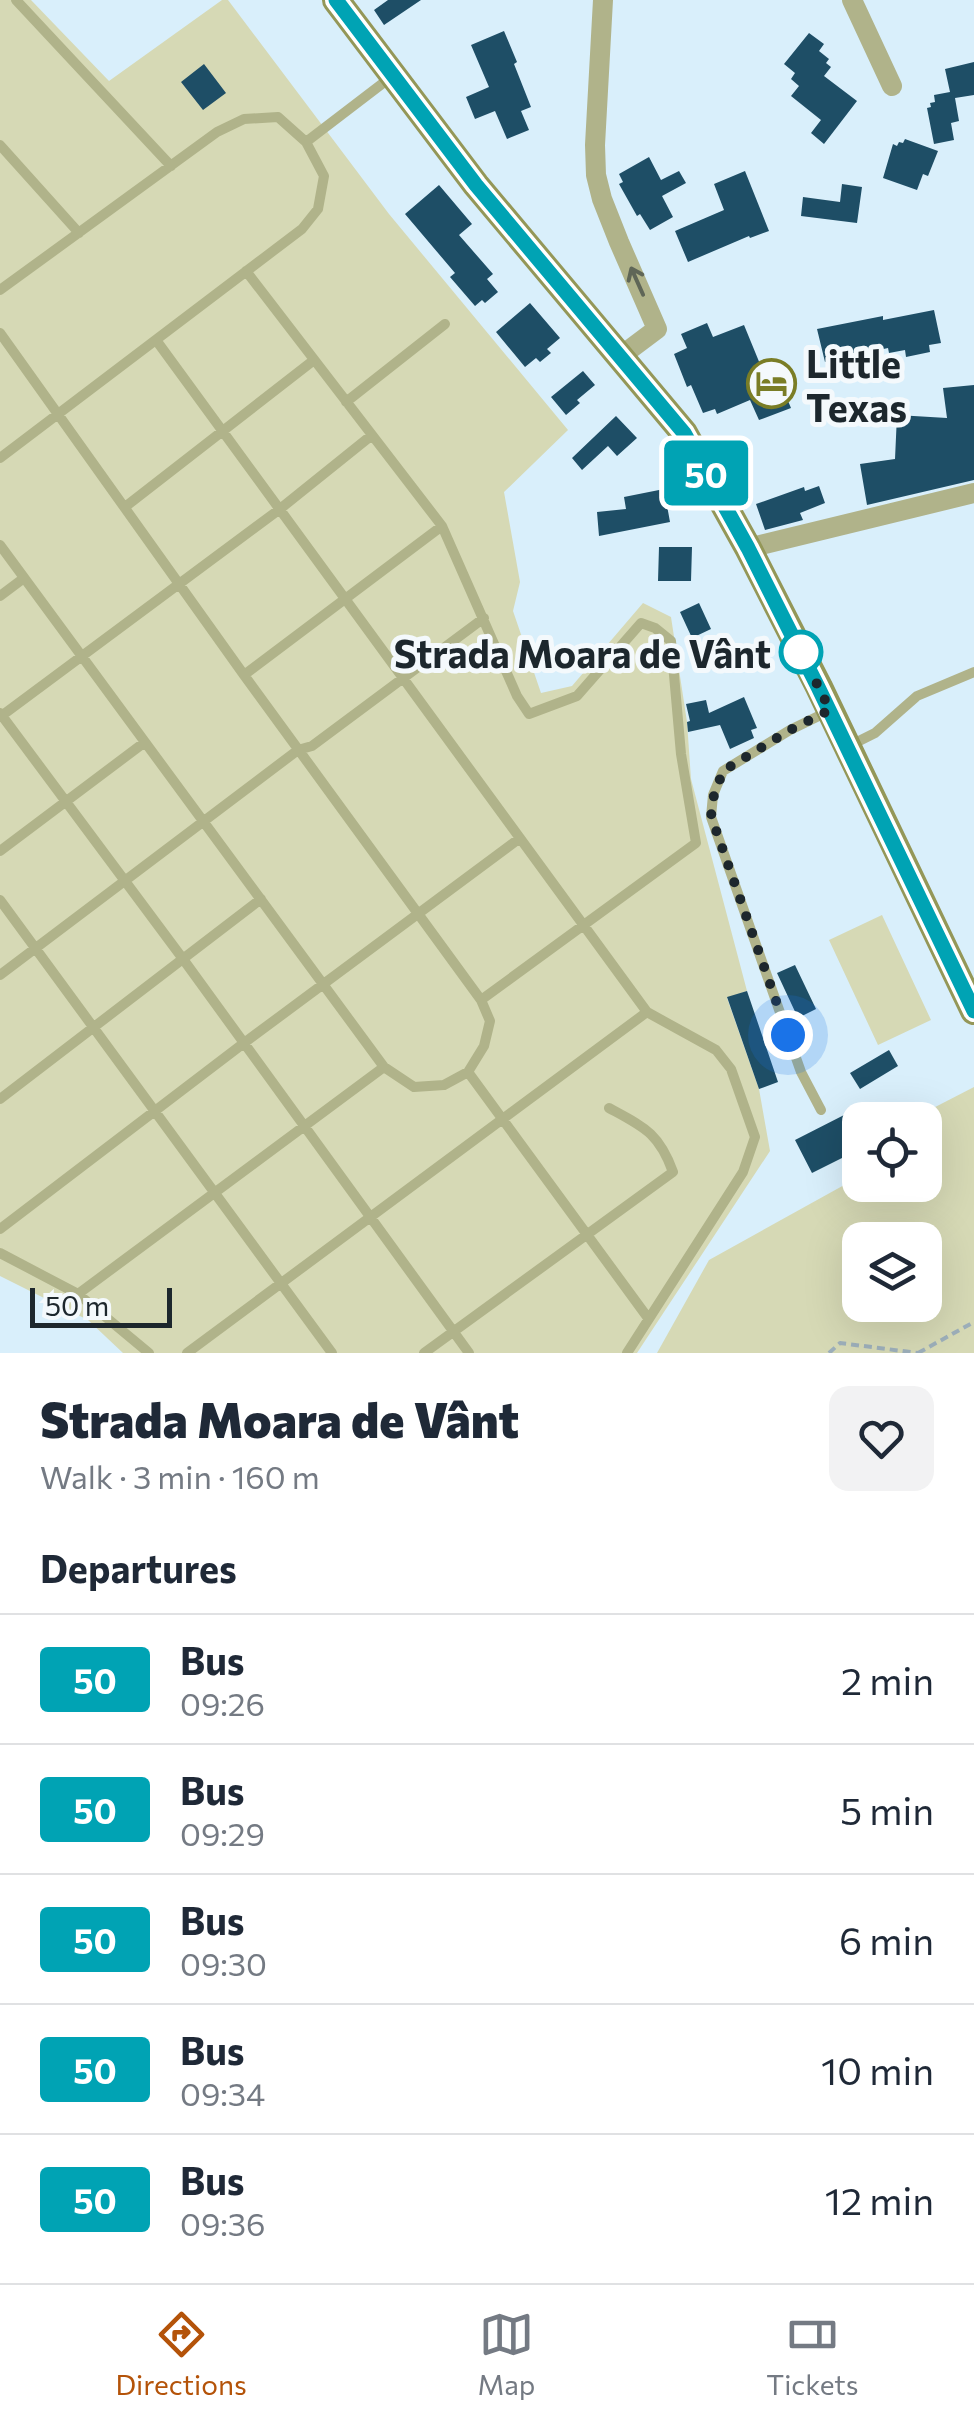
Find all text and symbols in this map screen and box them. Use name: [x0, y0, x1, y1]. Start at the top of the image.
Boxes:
one-way arrow: [627, 266, 645, 297]
place label: Little Texas: [806, 339, 907, 430]
hotel icon: Little Texas: [745, 358, 797, 410]
line badge: 50: [661, 440, 751, 506]
text: 50: [684, 452, 728, 495]
place label: Strada Moara de Vânt: [394, 629, 771, 676]
marker: Strada Moara de Vânt: [780, 631, 822, 673]
your location: [763, 1010, 813, 1060]
map controls: [842, 1102, 942, 1322]
button: locate: [842, 1102, 942, 1202]
button: layers: [842, 1222, 942, 1322]
scale bar: [30, 1283, 172, 1328]
text: 50 m: [45, 1288, 109, 1322]
button: heart: [829, 1386, 934, 1491]
text: Strada Moara de Vânt: [40, 1389, 519, 1448]
text: Walk · 3 min · 160 m: [40, 1456, 320, 1496]
text: Departures: [40, 1544, 237, 1591]
text: Bus: [180, 1636, 245, 1683]
text: 2 min: [841, 1656, 934, 1703]
text: 50: [73, 1658, 117, 1701]
text: 09:26: [180, 1683, 265, 1723]
text: Bus: [180, 1766, 245, 1813]
text: 5 min: [840, 1786, 934, 1833]
text: 50: [73, 1788, 117, 1831]
text: 09:29: [180, 1813, 265, 1853]
text: Bus: [180, 1896, 245, 1943]
text: 6 min: [839, 1916, 934, 1963]
text: 50: [73, 1918, 117, 1961]
text: 09:30: [180, 1943, 267, 1983]
text: Bus: [180, 2026, 245, 2073]
text: 10 min: [821, 2046, 934, 2093]
text: 50: [73, 2048, 117, 2091]
text: 09:34: [180, 2073, 265, 2113]
text: Bus: [180, 2156, 245, 2203]
text: 12 min: [825, 2176, 934, 2223]
text: 50: [73, 2178, 117, 2221]
text: 09:36: [180, 2203, 266, 2243]
tab: Directions: [115, 2307, 247, 2401]
tab: Map: [478, 2307, 535, 2401]
tab: Tickets: [766, 2307, 859, 2401]

